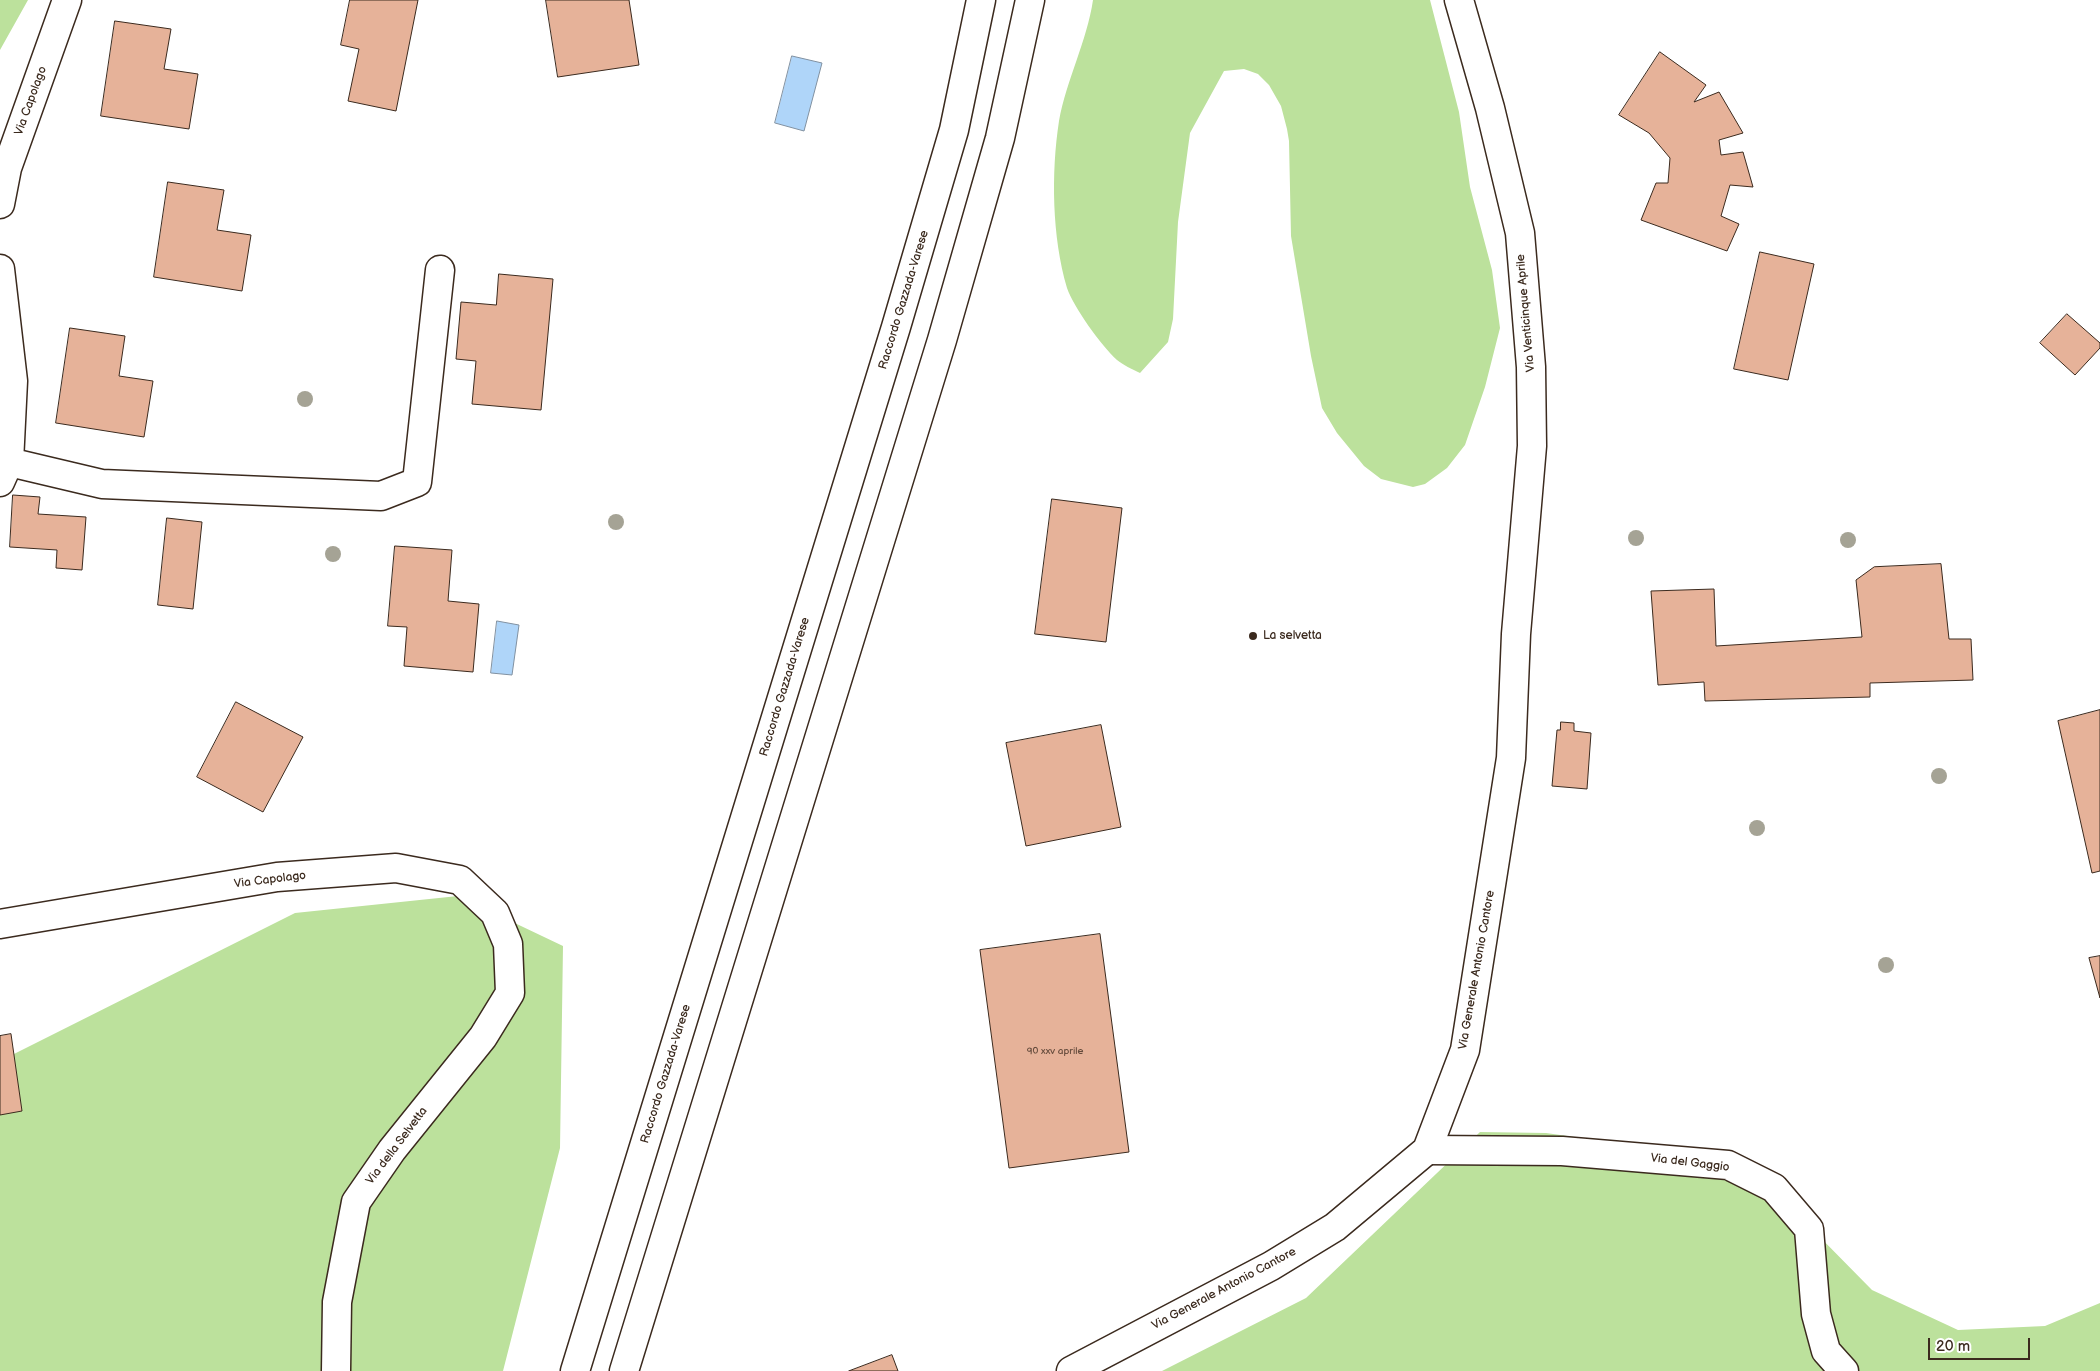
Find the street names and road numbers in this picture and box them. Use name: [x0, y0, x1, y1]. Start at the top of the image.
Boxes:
street label: Via Capolago: [12, 64, 50, 138]
street label: Raccordo Gazzada-Varese: [876, 229, 932, 371]
street label: Via Venticinque Aprile: [1514, 253, 1538, 373]
street label: Raccordo Gazzada-Varese: [757, 616, 813, 758]
street label: Via Capolago: [233, 868, 307, 892]
street label: Via Generale Antonio Cantore: [1456, 889, 1498, 1051]
street label: Raccordo Gazzada-Varese: [638, 1003, 694, 1145]
street label: Via della Selvetta: [363, 1104, 431, 1188]
street label: Via del Gaggio: [1650, 1151, 1730, 1175]
street label: Via Generale Antonio Cantore: [1149, 1245, 1299, 1333]

